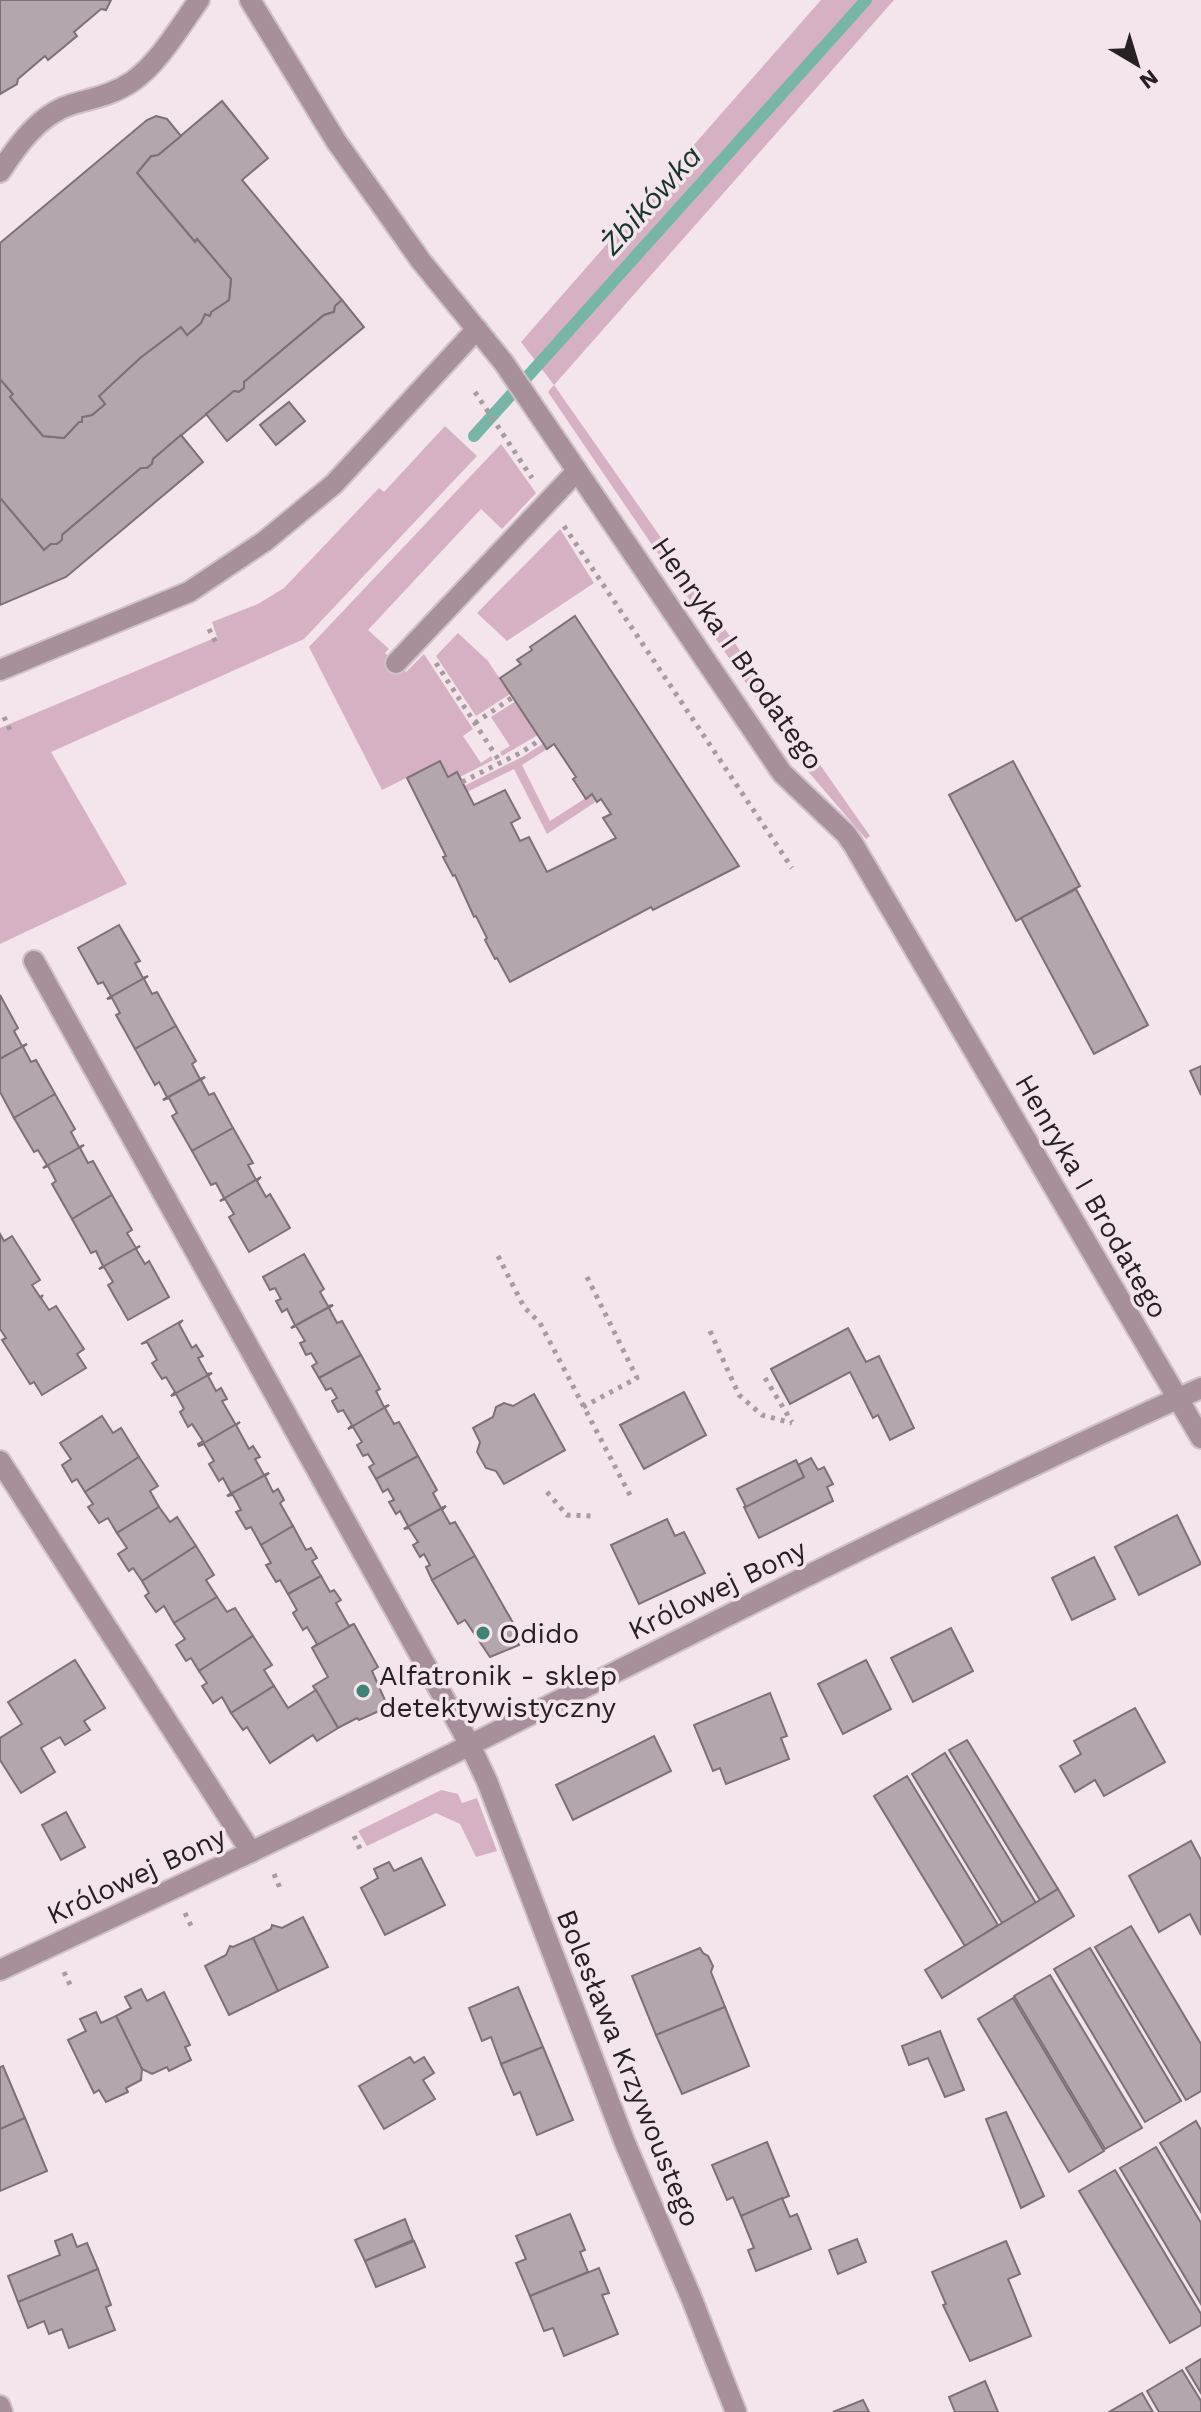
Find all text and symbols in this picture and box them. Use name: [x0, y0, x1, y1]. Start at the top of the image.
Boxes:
north arrow: [1097, 24, 1177, 104]
text: N: [1135, 64, 1163, 94]
water label: Żbikówka: [592, 138, 709, 262]
street label: Henryka I Brodatego: [645, 531, 830, 776]
street label: Henryka I Brodatego: [1008, 1068, 1175, 1324]
street label: Królowej Bony: [623, 1532, 812, 1647]
place label: Odido: [499, 1617, 579, 1650]
marker: Odido: [474, 1624, 492, 1642]
place label: Alfatronik - sklep detektywistyczny: [379, 1659, 617, 1724]
marker: Alfatronik - sklep detektywistyczny: [354, 1682, 372, 1700]
street label: Królowej Bony: [41, 1819, 231, 1931]
street label: Bolesława Krzywoustego: [550, 1905, 707, 2232]

